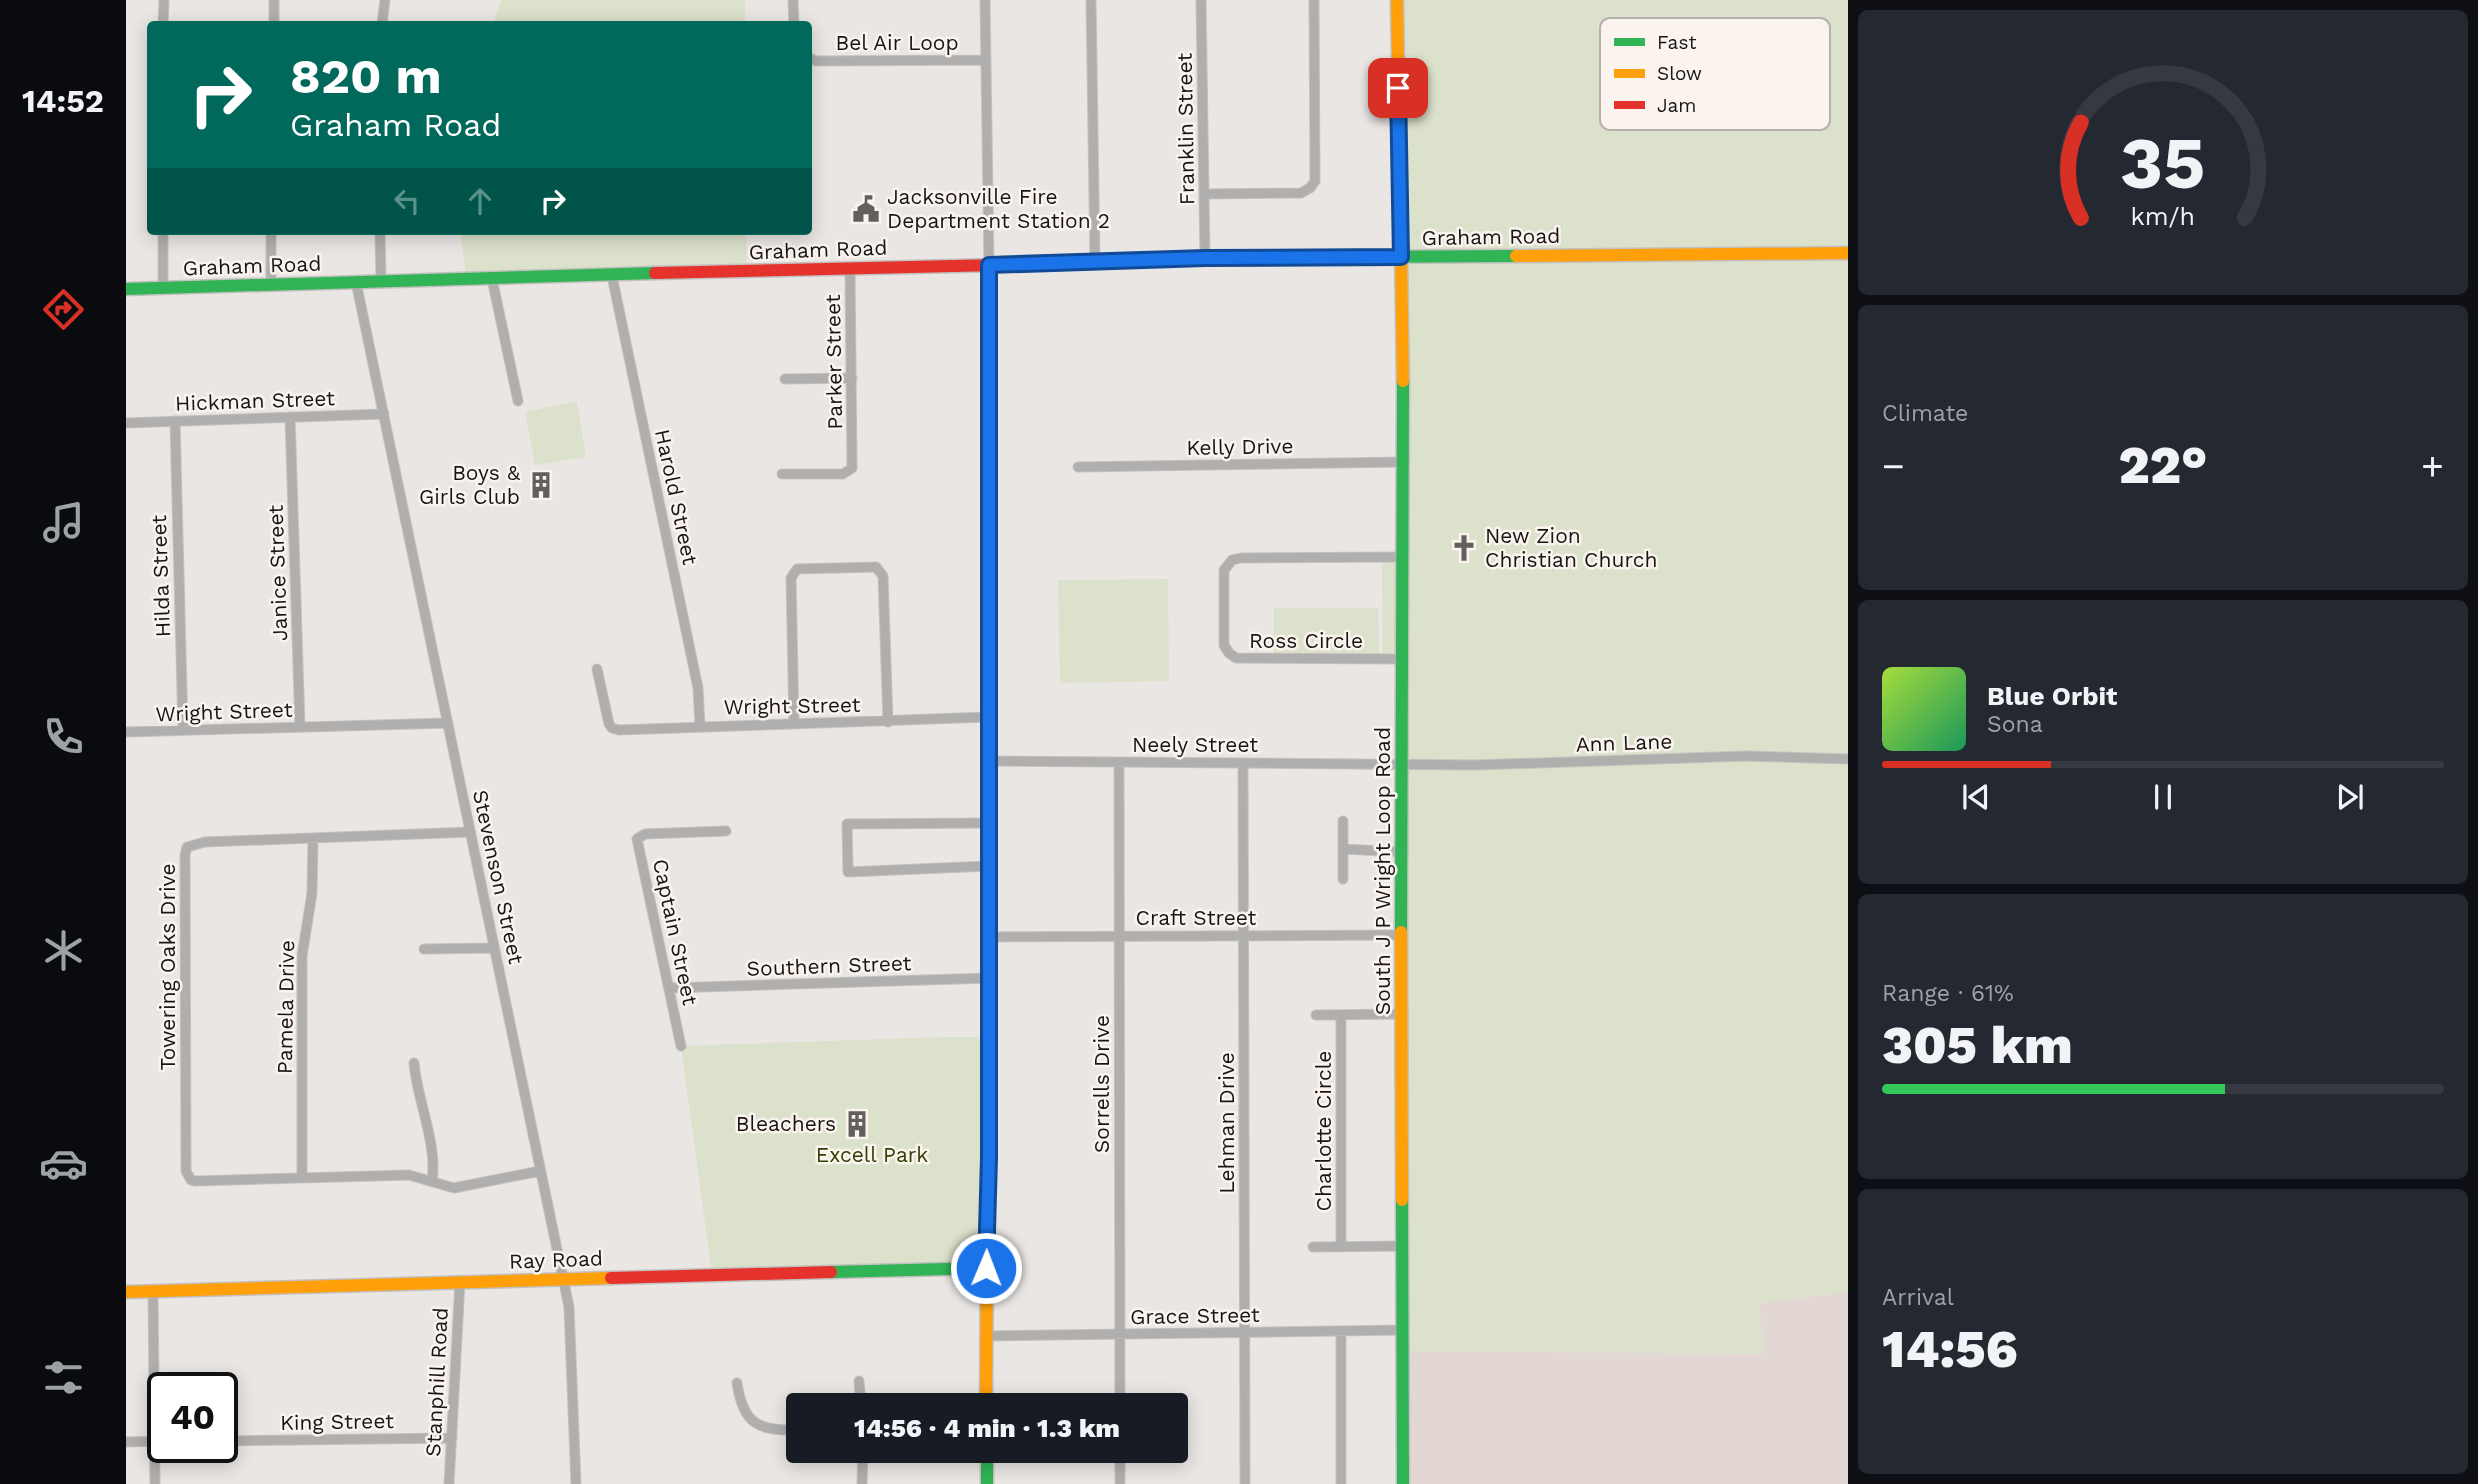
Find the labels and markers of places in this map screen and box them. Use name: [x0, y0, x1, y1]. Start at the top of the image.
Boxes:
pin: [1368, 58, 1428, 118]
place label: Jacksonville Fire Department Station 2: [887, 184, 1110, 233]
public building icon: Jacksonville Fire Department Station 2: [851, 194, 881, 224]
place label: Boys & Girls Club: [419, 460, 521, 509]
building icon: Boys & Girls Club: [526, 470, 556, 500]
place label: New Zion Christian Church: [1485, 523, 1657, 572]
church icon: New Zion Christian Church: [1449, 533, 1479, 563]
building icon: Bleachers: [842, 1109, 872, 1139]
place label: Bleachers: [736, 1111, 836, 1136]

